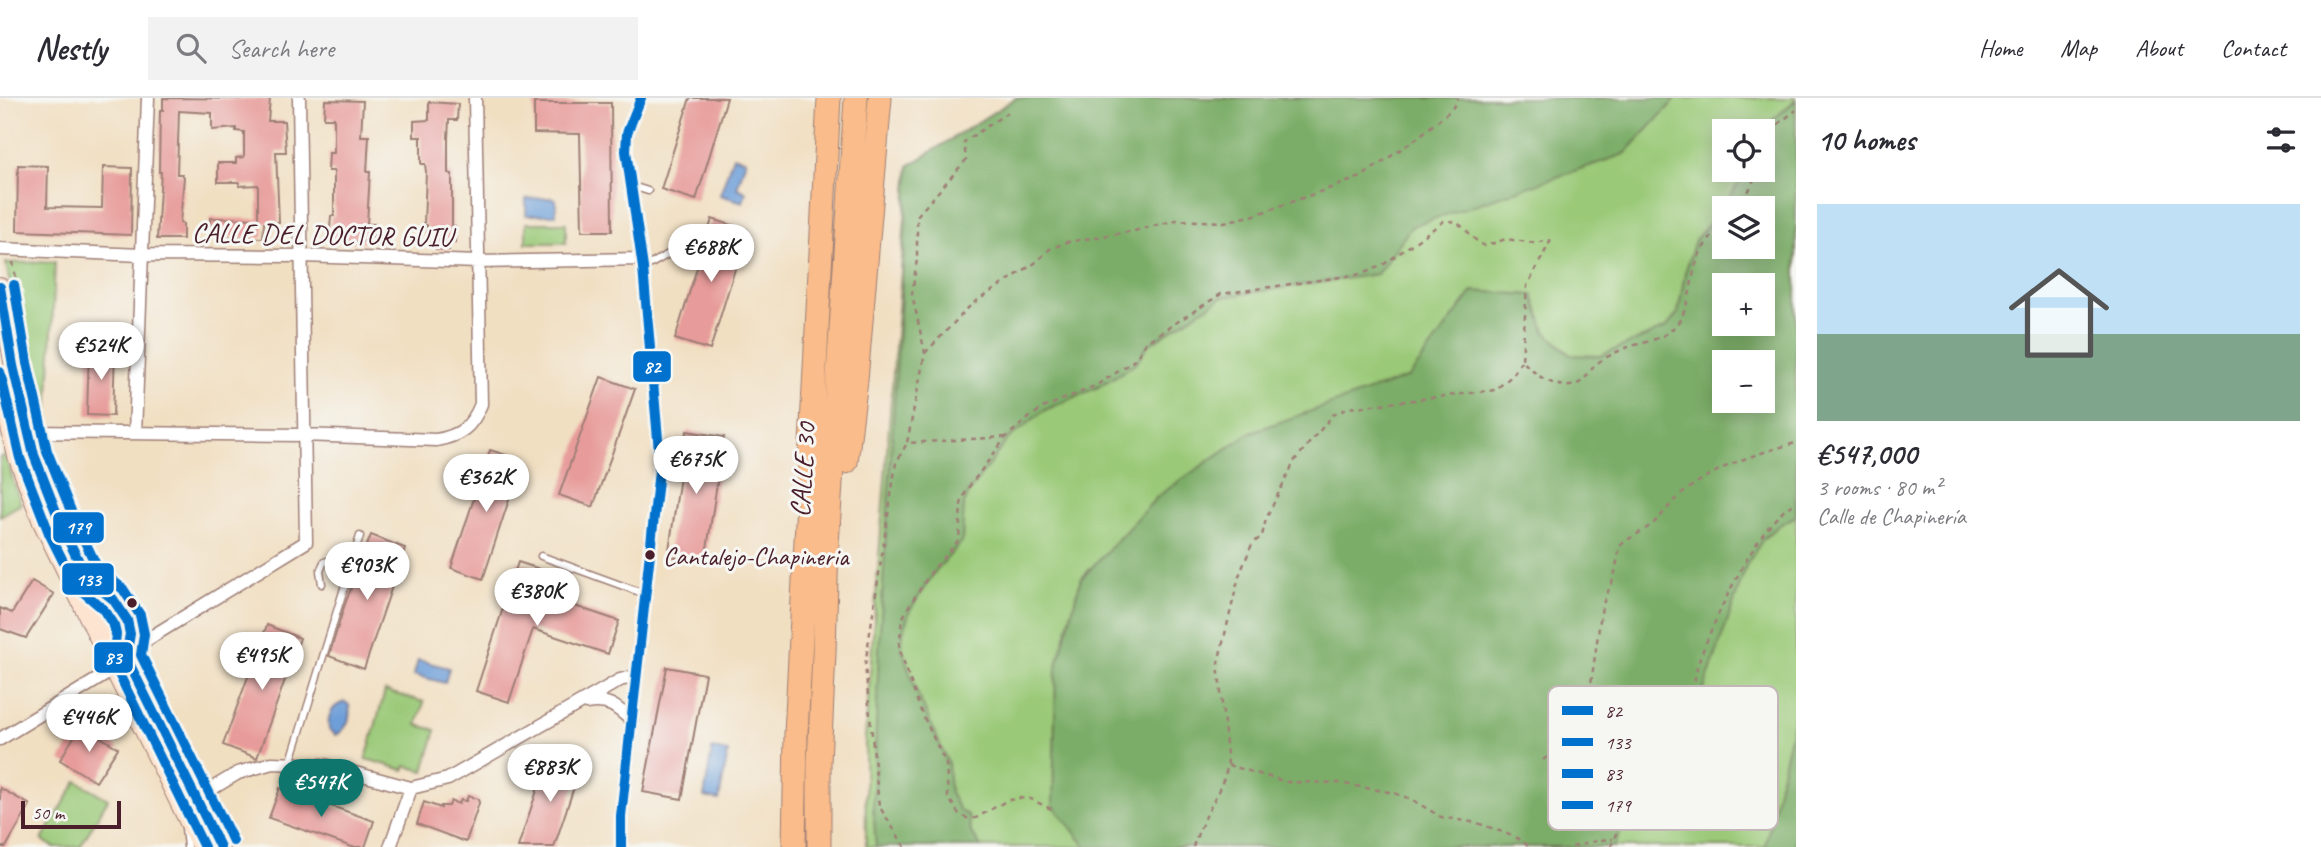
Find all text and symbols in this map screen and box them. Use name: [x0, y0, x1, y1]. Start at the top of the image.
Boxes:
search box: [148, 17, 638, 80]
text: Nestly: [35, 27, 106, 69]
icon: search: [172, 29, 210, 67]
text: Search here: [228, 32, 334, 65]
text: Home: [1979, 33, 2022, 63]
text: Map: [2060, 33, 2097, 63]
text: About: [2135, 33, 2183, 63]
text: Contact: [2221, 33, 2286, 63]
map controls: [1712, 119, 1775, 413]
button: locate: [1712, 119, 1775, 182]
text: 10 homes: [1817, 121, 1915, 159]
icon: filters: [2262, 121, 2300, 159]
button: layers: [1712, 196, 1775, 259]
street label: CALLE DEL DOCTOR GUIU: [191, 215, 457, 254]
pin: €688K: [662, 225, 760, 284]
text: €688K: [684, 232, 738, 261]
icon: home: [1996, 250, 2122, 376]
button: +: [1712, 273, 1775, 336]
pin: €524K: [52, 322, 150, 382]
text: €524K: [75, 330, 127, 359]
line badge: 82: [632, 350, 672, 383]
button: −: [1712, 350, 1775, 413]
text: 82: [643, 355, 663, 379]
street label: CALLE 30: [782, 419, 823, 518]
text: €547,000: [1817, 435, 1917, 473]
pin: €675K: [647, 436, 745, 496]
text: €675K: [669, 444, 723, 473]
pin: €362K: [437, 454, 535, 514]
text: €362K: [459, 462, 513, 491]
text: 3 rooms · 80 m²: [1817, 473, 1941, 502]
text: Calle de Chapinería: [1817, 502, 1966, 531]
line badge: 179: [52, 511, 105, 544]
text: 179: [65, 516, 93, 540]
place label: Cantalejo-Chapineria: [663, 540, 850, 573]
pin: €903K: [318, 542, 416, 602]
marker: Cantalejo-Chapineria: [643, 548, 657, 562]
text: €903K: [341, 550, 393, 579]
line badge: 133: [61, 562, 115, 596]
text: 133: [75, 568, 103, 592]
pin: €380K: [488, 568, 586, 628]
text: €380K: [510, 576, 564, 605]
unlabelled marker: [125, 596, 139, 610]
pin: €495K: [213, 632, 311, 692]
text: €495K: [236, 640, 288, 669]
line badge: 83: [93, 641, 134, 674]
text: 83: [104, 646, 124, 670]
legend: [1548, 686, 1778, 830]
pin: €446K: [40, 694, 138, 754]
text: 82: [1605, 699, 1624, 723]
text: €446K: [62, 702, 116, 731]
text: 133: [1605, 731, 1632, 755]
pin: €883K: [501, 744, 599, 804]
text: €883K: [523, 752, 577, 781]
pin: €547K: [272, 760, 370, 819]
text: 83: [1605, 762, 1624, 786]
text: €547K: [295, 767, 347, 796]
text: 179: [1605, 794, 1632, 818]
scale bar: [21, 798, 121, 830]
text: 50 m: [32, 801, 64, 825]

